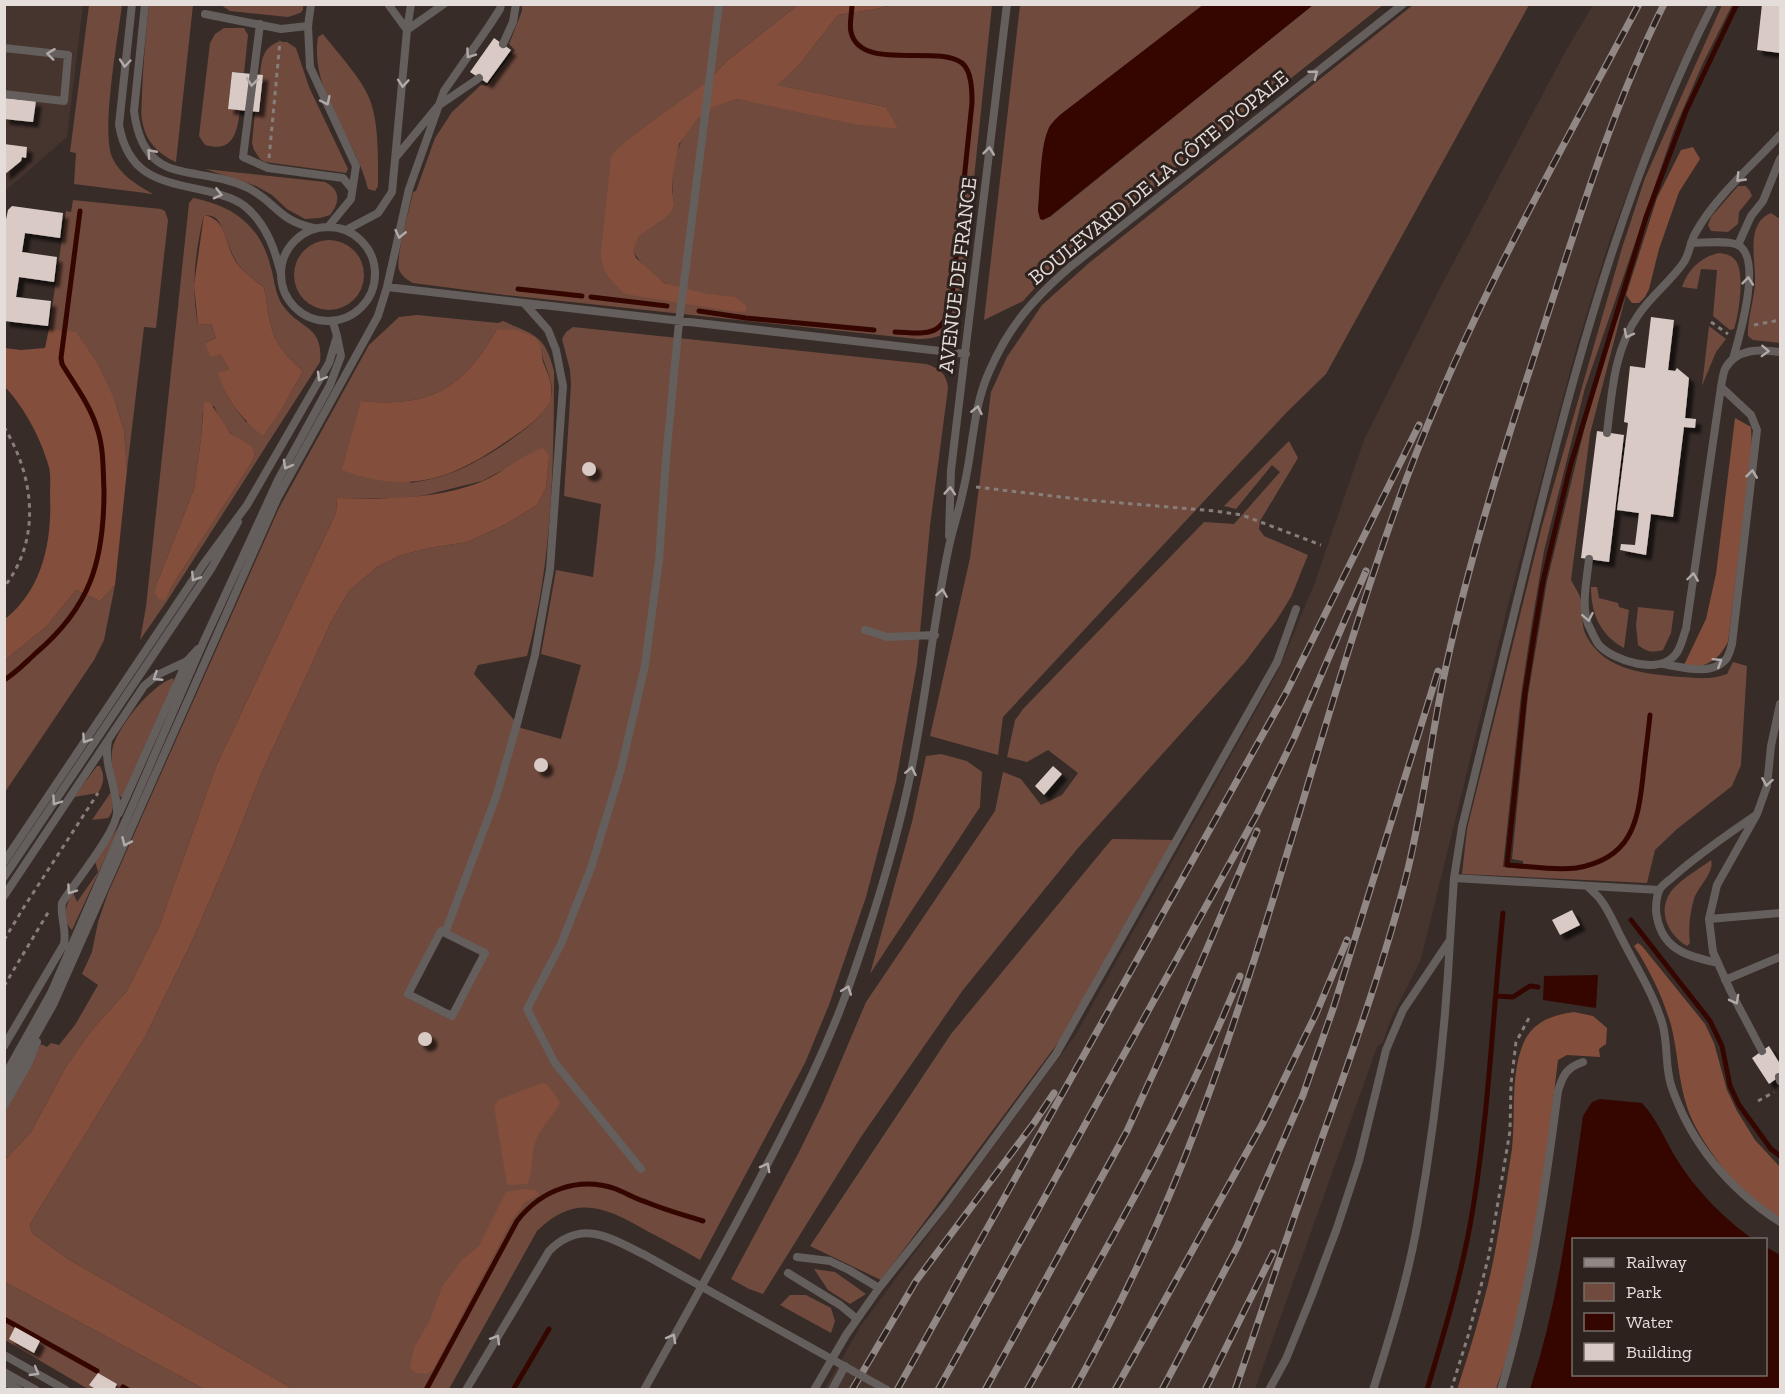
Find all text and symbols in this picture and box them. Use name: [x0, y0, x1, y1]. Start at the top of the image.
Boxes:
one-way arrow: [466, 47, 477, 58]
one-way arrow: [47, 48, 56, 60]
one-way arrow: [119, 58, 132, 67]
street label: BOULEVARD DE LA CÔTE D'OPALE: [1023, 64, 1293, 290]
one-way arrow: [1308, 71, 1319, 82]
one-way arrow: [246, 77, 259, 86]
one-way arrow: [397, 79, 410, 88]
one-way arrow: [319, 95, 331, 106]
one-way arrow: [982, 147, 995, 156]
one-way arrow: [147, 149, 158, 160]
one-way arrow: [1737, 170, 1748, 181]
street label: AVENUE DE FRANCE: [933, 176, 981, 374]
one-way arrow: [213, 187, 223, 200]
one-way arrow: [395, 228, 408, 238]
one-way arrow: [1741, 276, 1754, 285]
one-way arrow: [1624, 328, 1635, 339]
one-way arrow: [1761, 344, 1770, 357]
one-way arrow: [316, 371, 328, 381]
one-way arrow: [970, 405, 983, 415]
one-way arrow: [282, 458, 294, 469]
one-way arrow: [1745, 470, 1758, 479]
one-way arrow: [943, 487, 956, 496]
one-way arrow: [191, 570, 202, 581]
one-way arrow: [1687, 572, 1699, 582]
one-way arrow: [935, 588, 947, 597]
one-way arrow: [1581, 612, 1594, 622]
one-way arrow: [1712, 659, 1723, 670]
one-way arrow: [153, 669, 163, 681]
one-way arrow: [83, 733, 94, 744]
one-way arrow: [904, 766, 917, 776]
one-way arrow: [1761, 777, 1773, 786]
one-way arrow: [52, 794, 63, 805]
one-way arrow: [121, 835, 133, 846]
one-way arrow: [67, 883, 78, 894]
one-way arrow: [840, 986, 853, 996]
one-way arrow: [1728, 994, 1739, 1005]
one-way arrow: [759, 1163, 770, 1174]
legend: [1572, 1238, 1767, 1376]
text: Railway: [1626, 1251, 1688, 1273]
text: Park: [1626, 1281, 1662, 1303]
text: Water: [1626, 1311, 1673, 1333]
one-way arrow: [665, 1334, 676, 1345]
one-way arrow: [488, 1335, 500, 1345]
text: Building: [1626, 1341, 1692, 1363]
one-way arrow: [29, 1365, 39, 1376]

